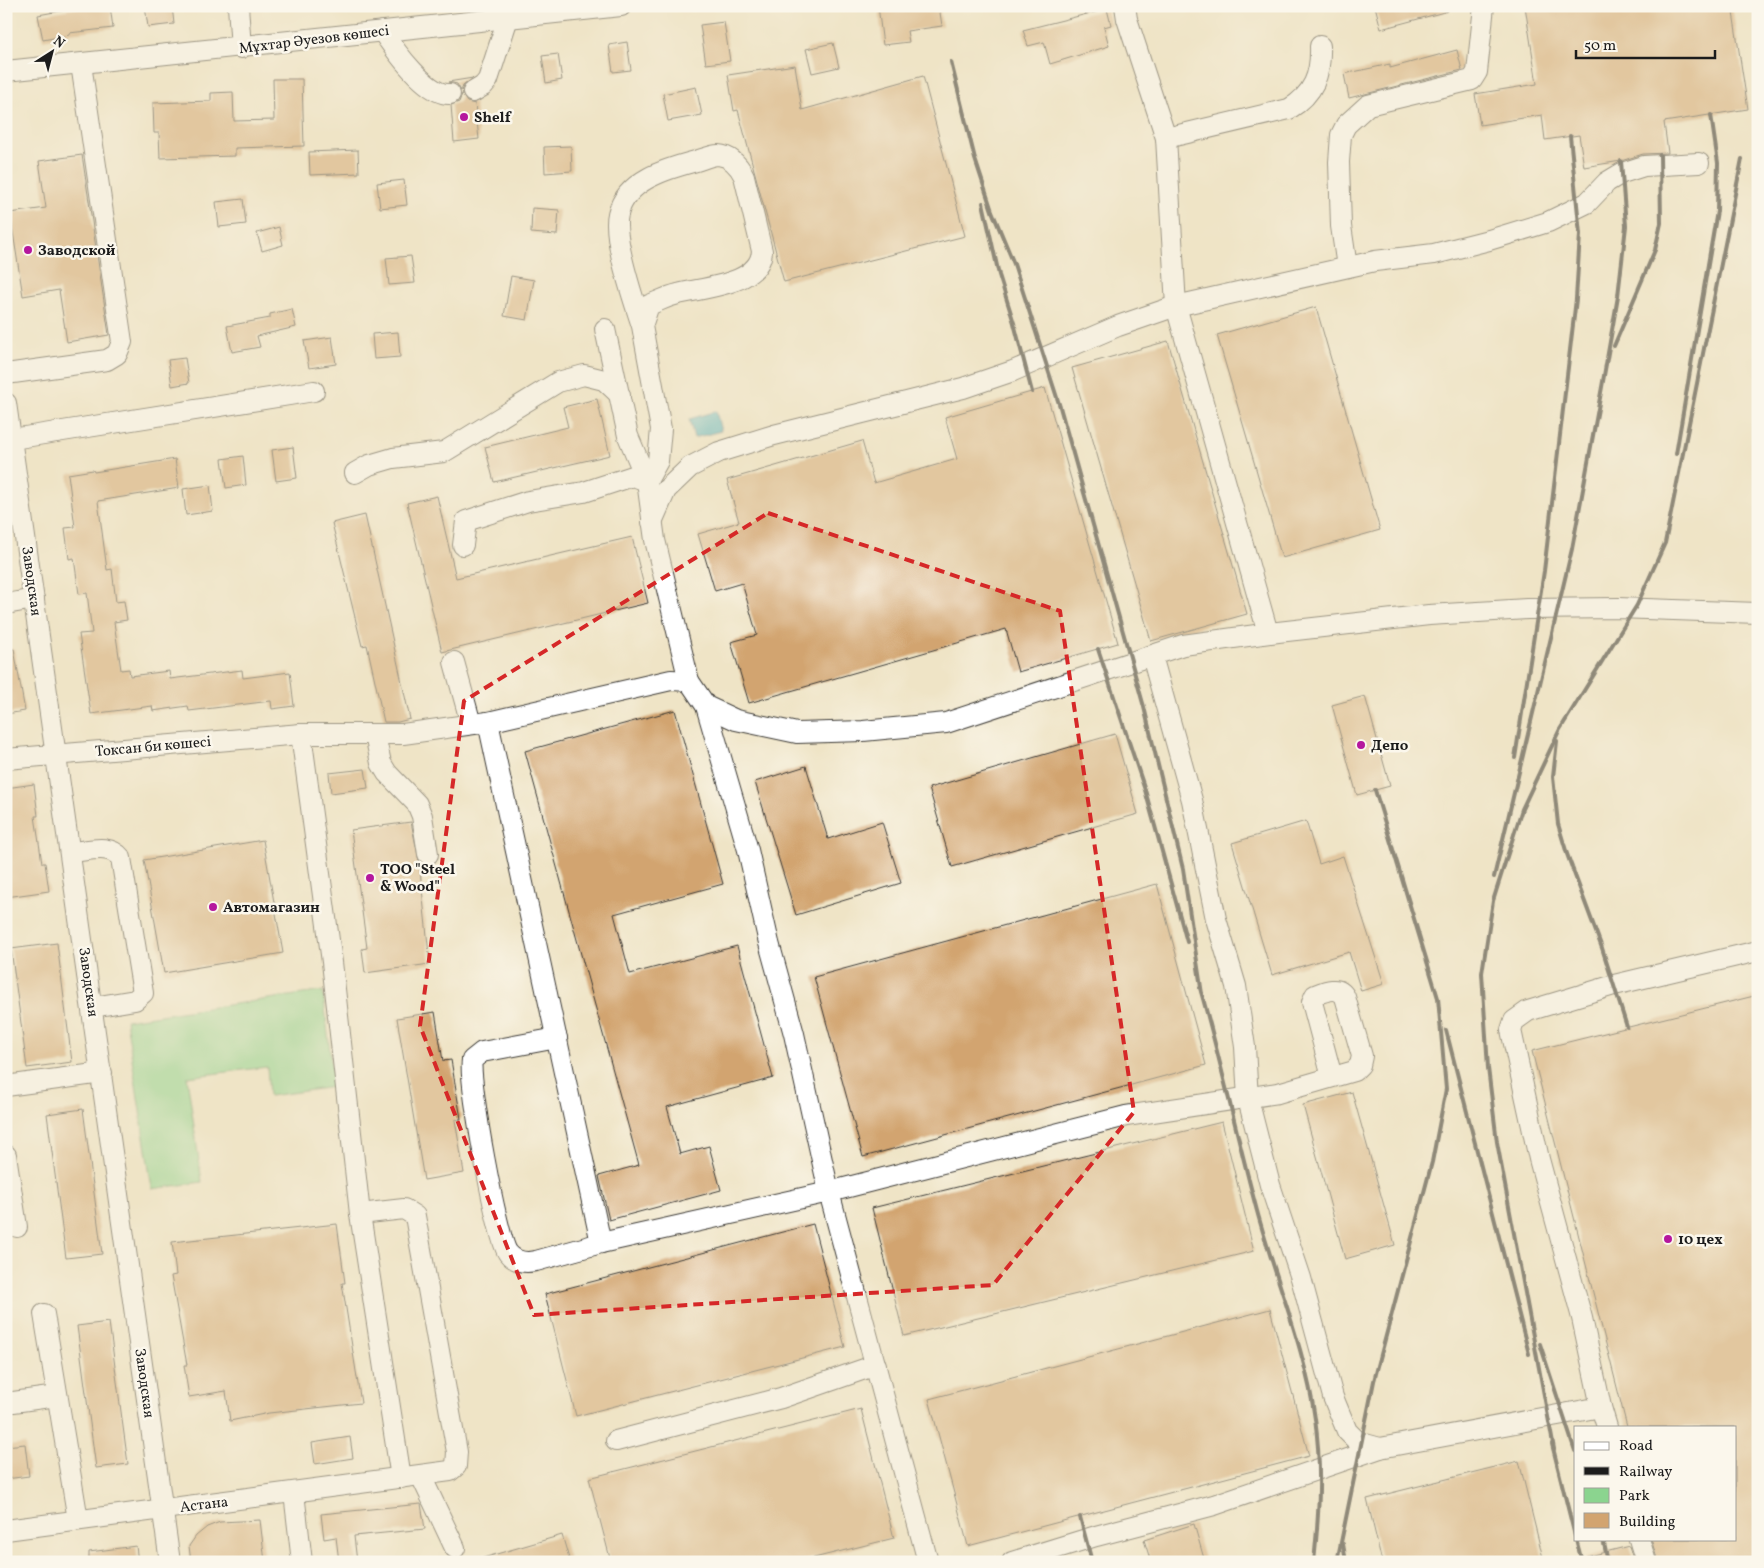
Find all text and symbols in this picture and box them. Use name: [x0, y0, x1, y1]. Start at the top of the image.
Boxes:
street label: Мұхтар Әуезов көшесі: [238, 21, 391, 60]
north arrow: [28, 28, 78, 78]
scale bar: [1576, 28, 1715, 60]
text: N: [49, 32, 68, 53]
text: 50 m: [1584, 36, 1616, 57]
place label: Shelf: [474, 108, 512, 129]
marker: Shelf: [458, 111, 470, 123]
place label: Заводской: [38, 241, 116, 262]
marker: Заводской: [22, 244, 34, 256]
street label: Заводская: [15, 545, 46, 618]
street label: Токсан би көшесі: [94, 732, 212, 763]
place label: Депо: [1371, 736, 1409, 757]
marker: Депо: [1355, 739, 1367, 751]
place label: TOO "Steel & Wood": [380, 860, 455, 898]
marker: TOO "Steel & Wood": [364, 872, 376, 884]
place label: Автомагазин: [223, 898, 320, 919]
marker: Автомагазин: [207, 901, 219, 913]
street label: Заводская: [72, 946, 103, 1019]
place label: 10 цех: [1678, 1230, 1723, 1251]
marker: 10 цех: [1662, 1233, 1674, 1245]
street label: Заводская: [128, 1347, 159, 1420]
legend: [1574, 1426, 1736, 1540]
text: Road: [1619, 1436, 1653, 1457]
text: Railway: [1619, 1462, 1672, 1483]
text: Park: [1619, 1486, 1650, 1507]
street label: Астана: [179, 1492, 230, 1519]
text: Building: [1619, 1512, 1676, 1533]

